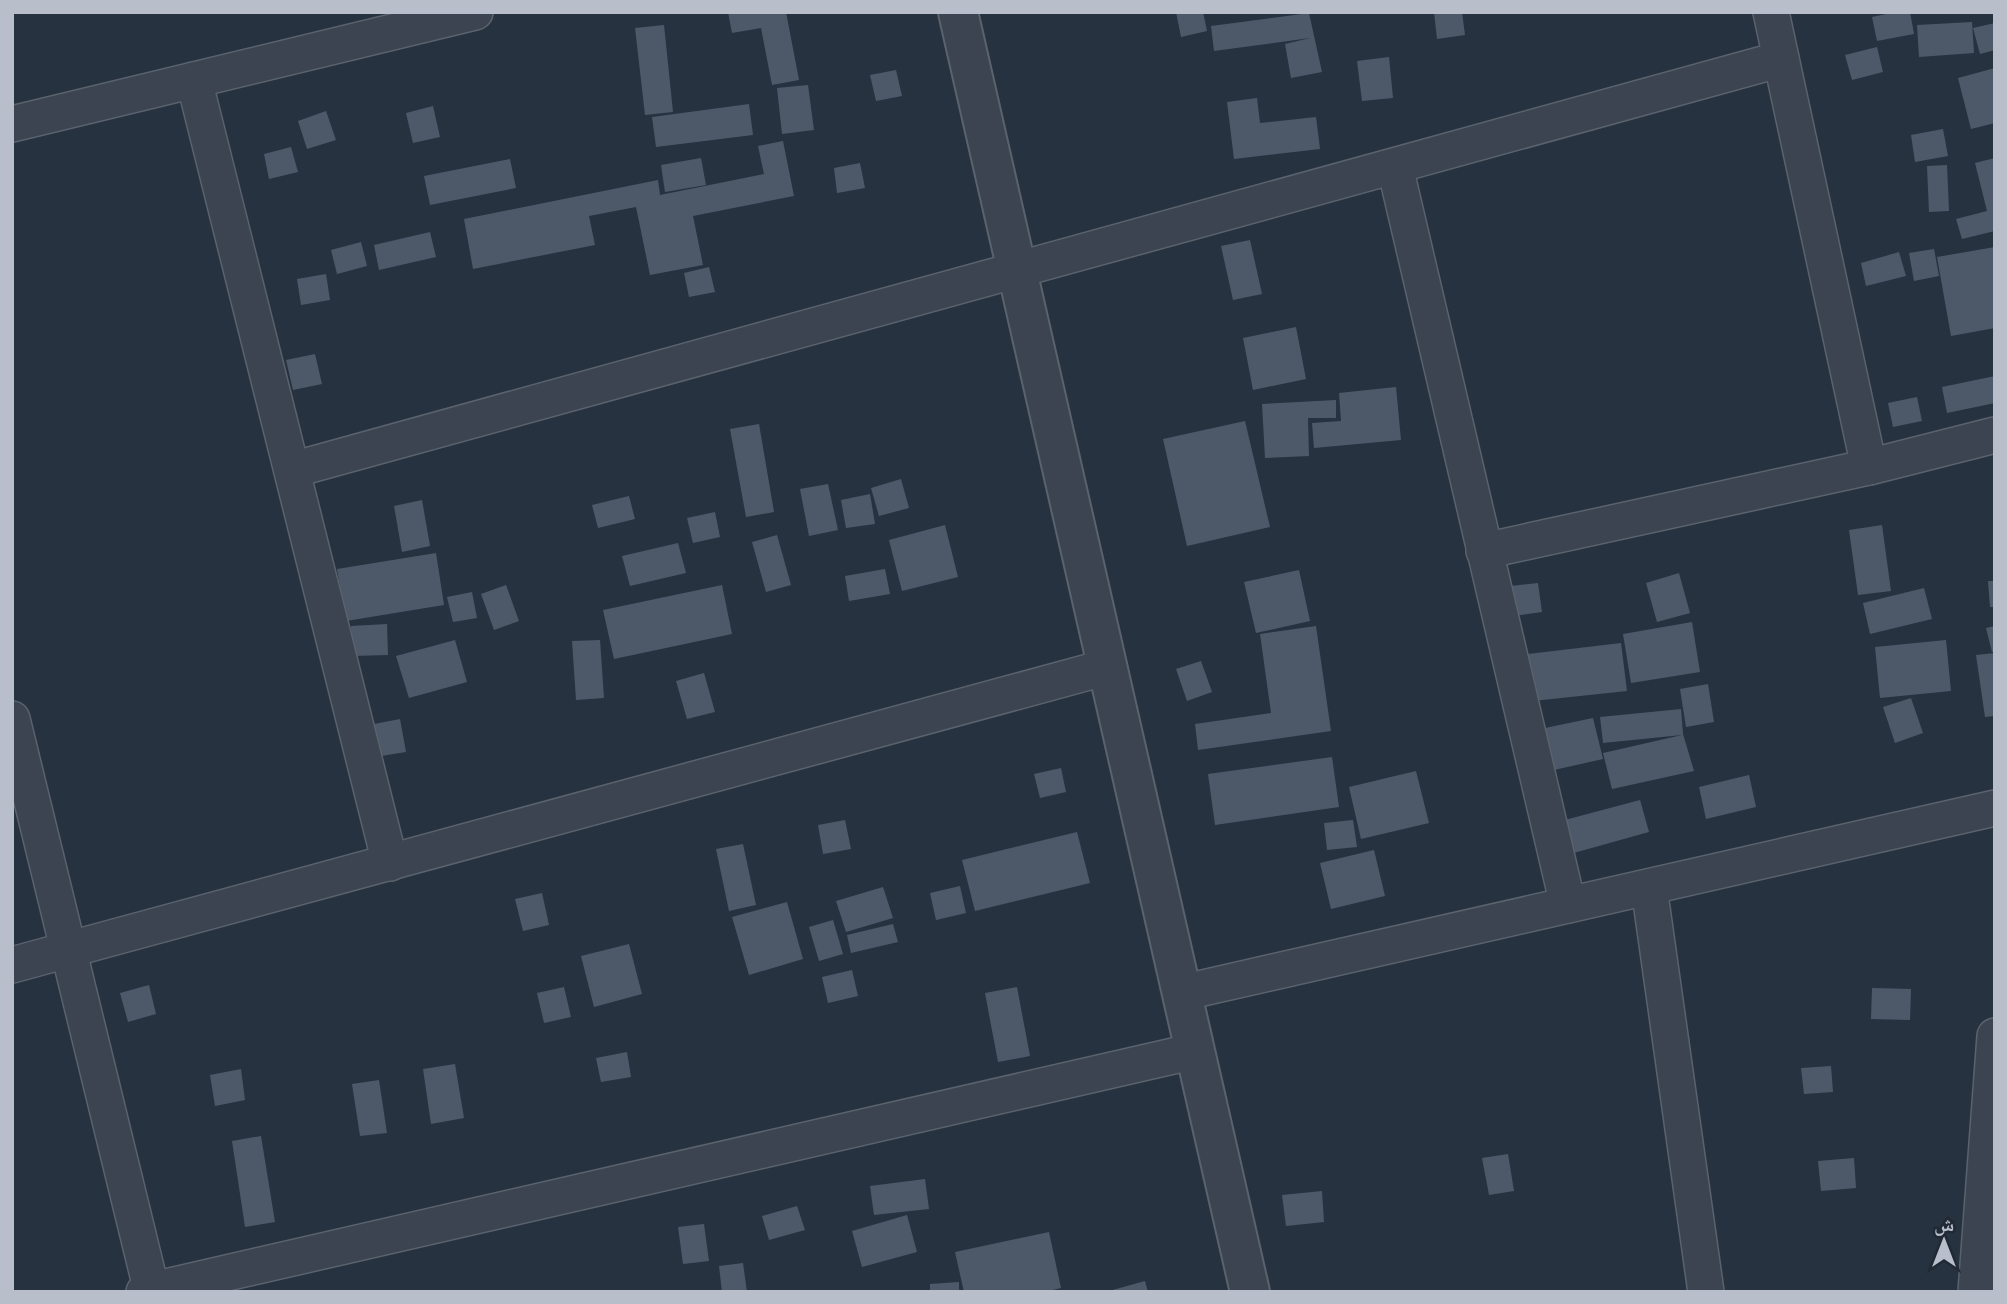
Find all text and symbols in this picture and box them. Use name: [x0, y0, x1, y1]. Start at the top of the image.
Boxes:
north arrow: [1909, 1206, 1979, 1276]
text: ش: [1934, 1213, 1954, 1236]

